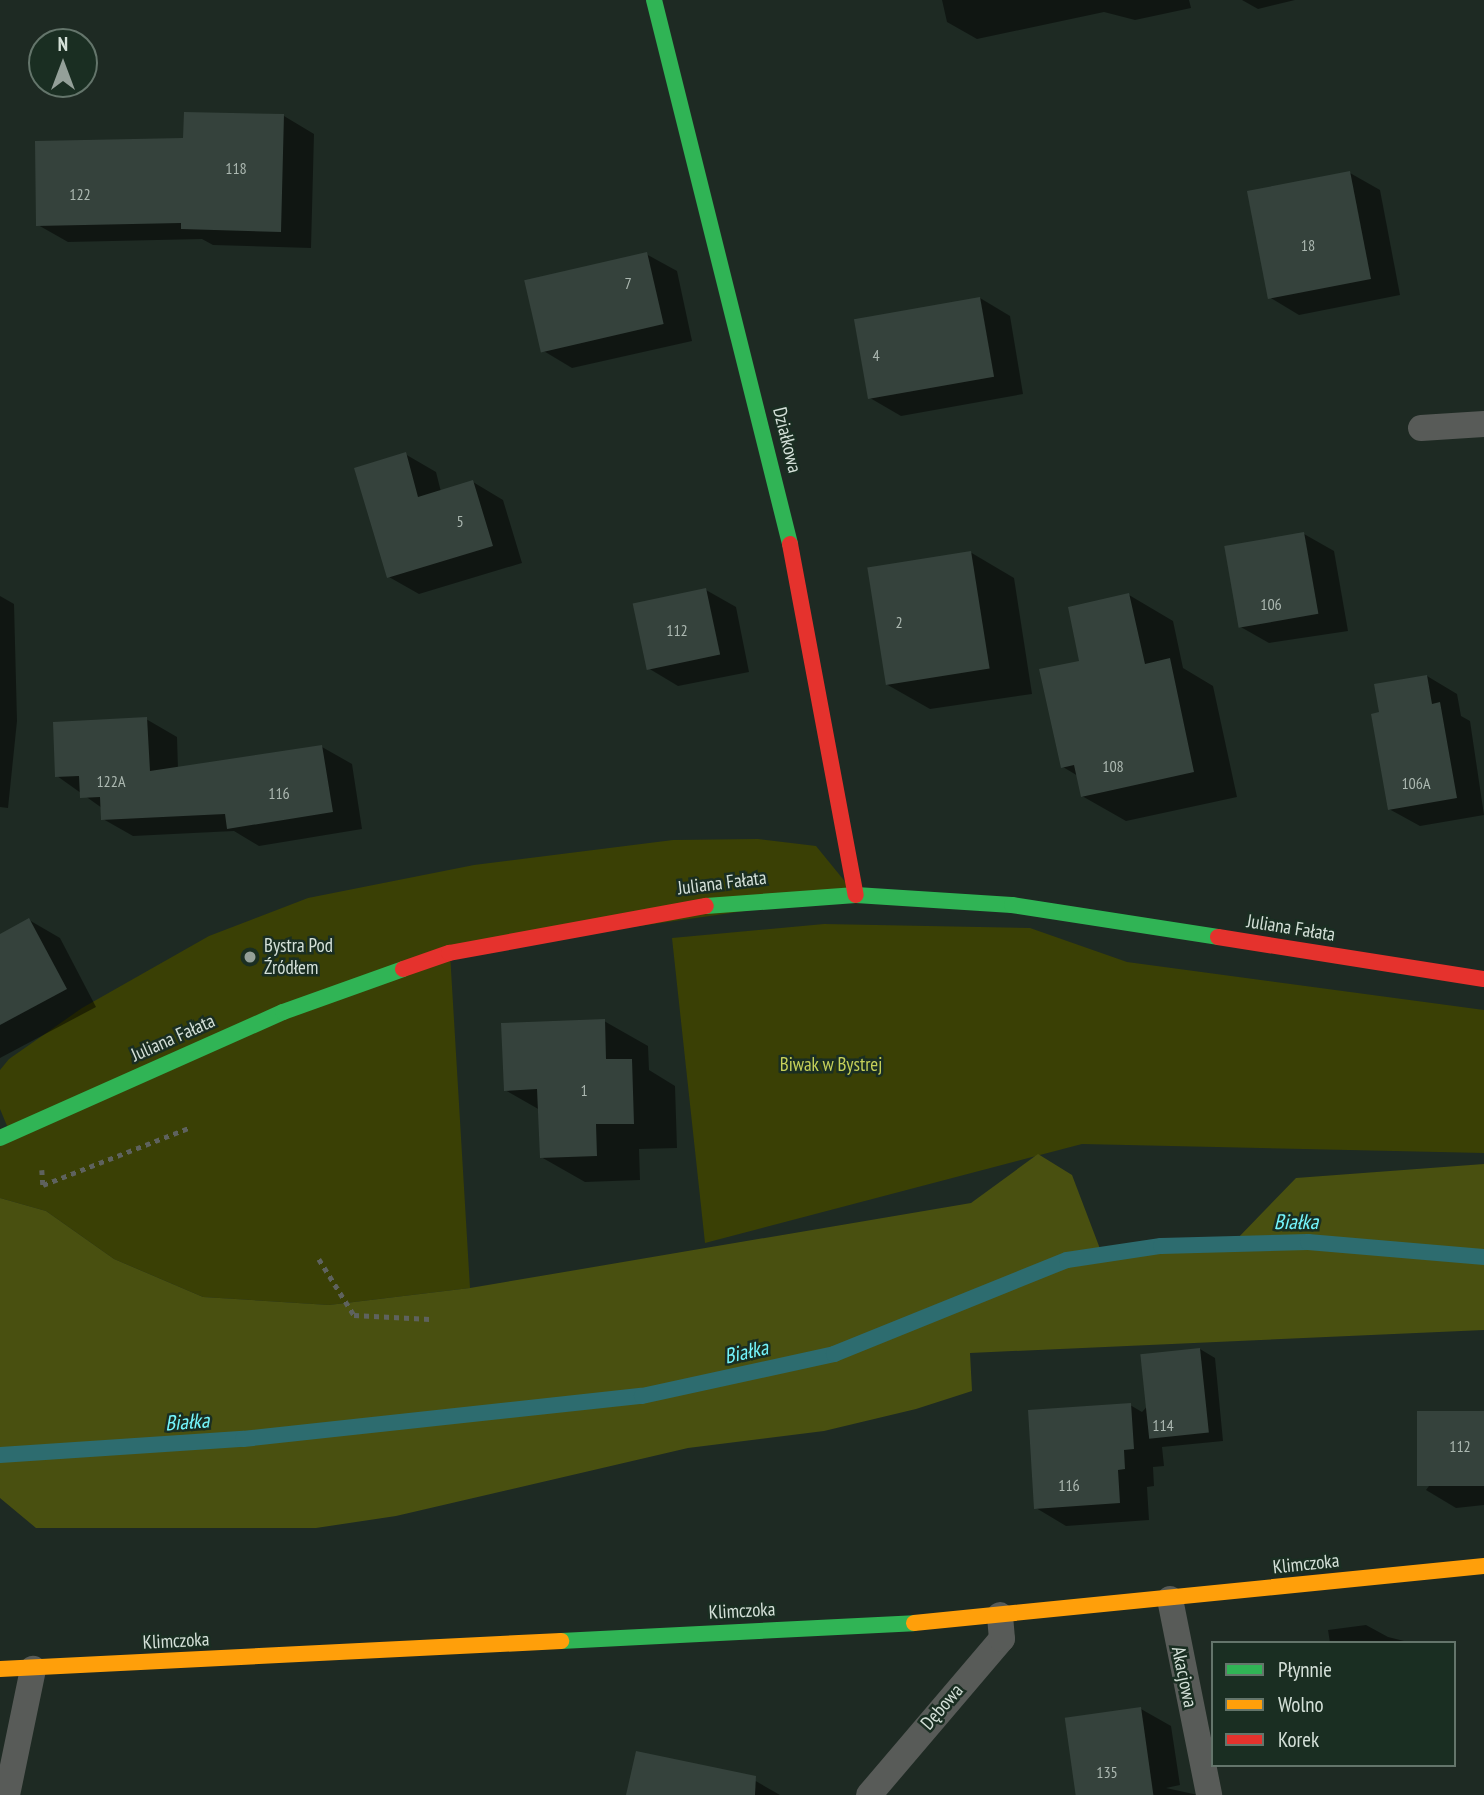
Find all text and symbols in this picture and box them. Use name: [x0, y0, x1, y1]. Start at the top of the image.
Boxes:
north arrow: [28, 28, 98, 98]
text: N: [58, 32, 68, 56]
house number: 118: [225, 158, 247, 178]
house number: 122: [69, 184, 91, 204]
house number: 18: [1301, 235, 1315, 255]
house number: 7: [624, 273, 632, 293]
house number: 4: [872, 345, 880, 365]
street label: Działkowa: [768, 405, 806, 475]
house number: 5: [456, 511, 464, 531]
house number: 106: [1260, 594, 1282, 614]
house number: 2: [895, 612, 903, 632]
house number: 112: [666, 620, 688, 640]
house number: 108: [1102, 756, 1124, 776]
house number: 122A: [96, 771, 126, 791]
house number: 106A: [1401, 773, 1431, 793]
house number: 116: [268, 783, 290, 803]
street label: Juliana Fałata: [676, 866, 768, 900]
street label: Juliana Fałata: [1245, 910, 1337, 946]
place label: Bystra Pod Źródłem: [264, 935, 333, 979]
marker: Bystra Pod Źródłem: [242, 949, 258, 965]
street label: Juliana Fałata: [128, 1009, 218, 1067]
park label: Biwak w Bystrej: [779, 1054, 883, 1076]
house number: 1: [580, 1080, 588, 1100]
water label: Białka: [1274, 1209, 1318, 1235]
water label: Białka: [722, 1335, 770, 1369]
water label: Białka: [164, 1408, 210, 1436]
house number: 114: [1152, 1415, 1174, 1435]
house number: 112: [1449, 1436, 1471, 1456]
house number: 116: [1058, 1475, 1080, 1495]
street label: Klimczoka: [1272, 1549, 1340, 1579]
street label: Klimczoka: [708, 1598, 776, 1624]
street label: Klimczoka: [142, 1628, 210, 1654]
legend: [1211, 1641, 1456, 1767]
street label: Akacjowa: [1166, 1644, 1202, 1710]
text: Płynnie: [1278, 1656, 1332, 1683]
street label: Dębowa: [916, 1680, 968, 1734]
text: Wolno: [1278, 1691, 1324, 1718]
text: Korek: [1278, 1726, 1319, 1753]
house number: 135: [1096, 1762, 1118, 1782]

